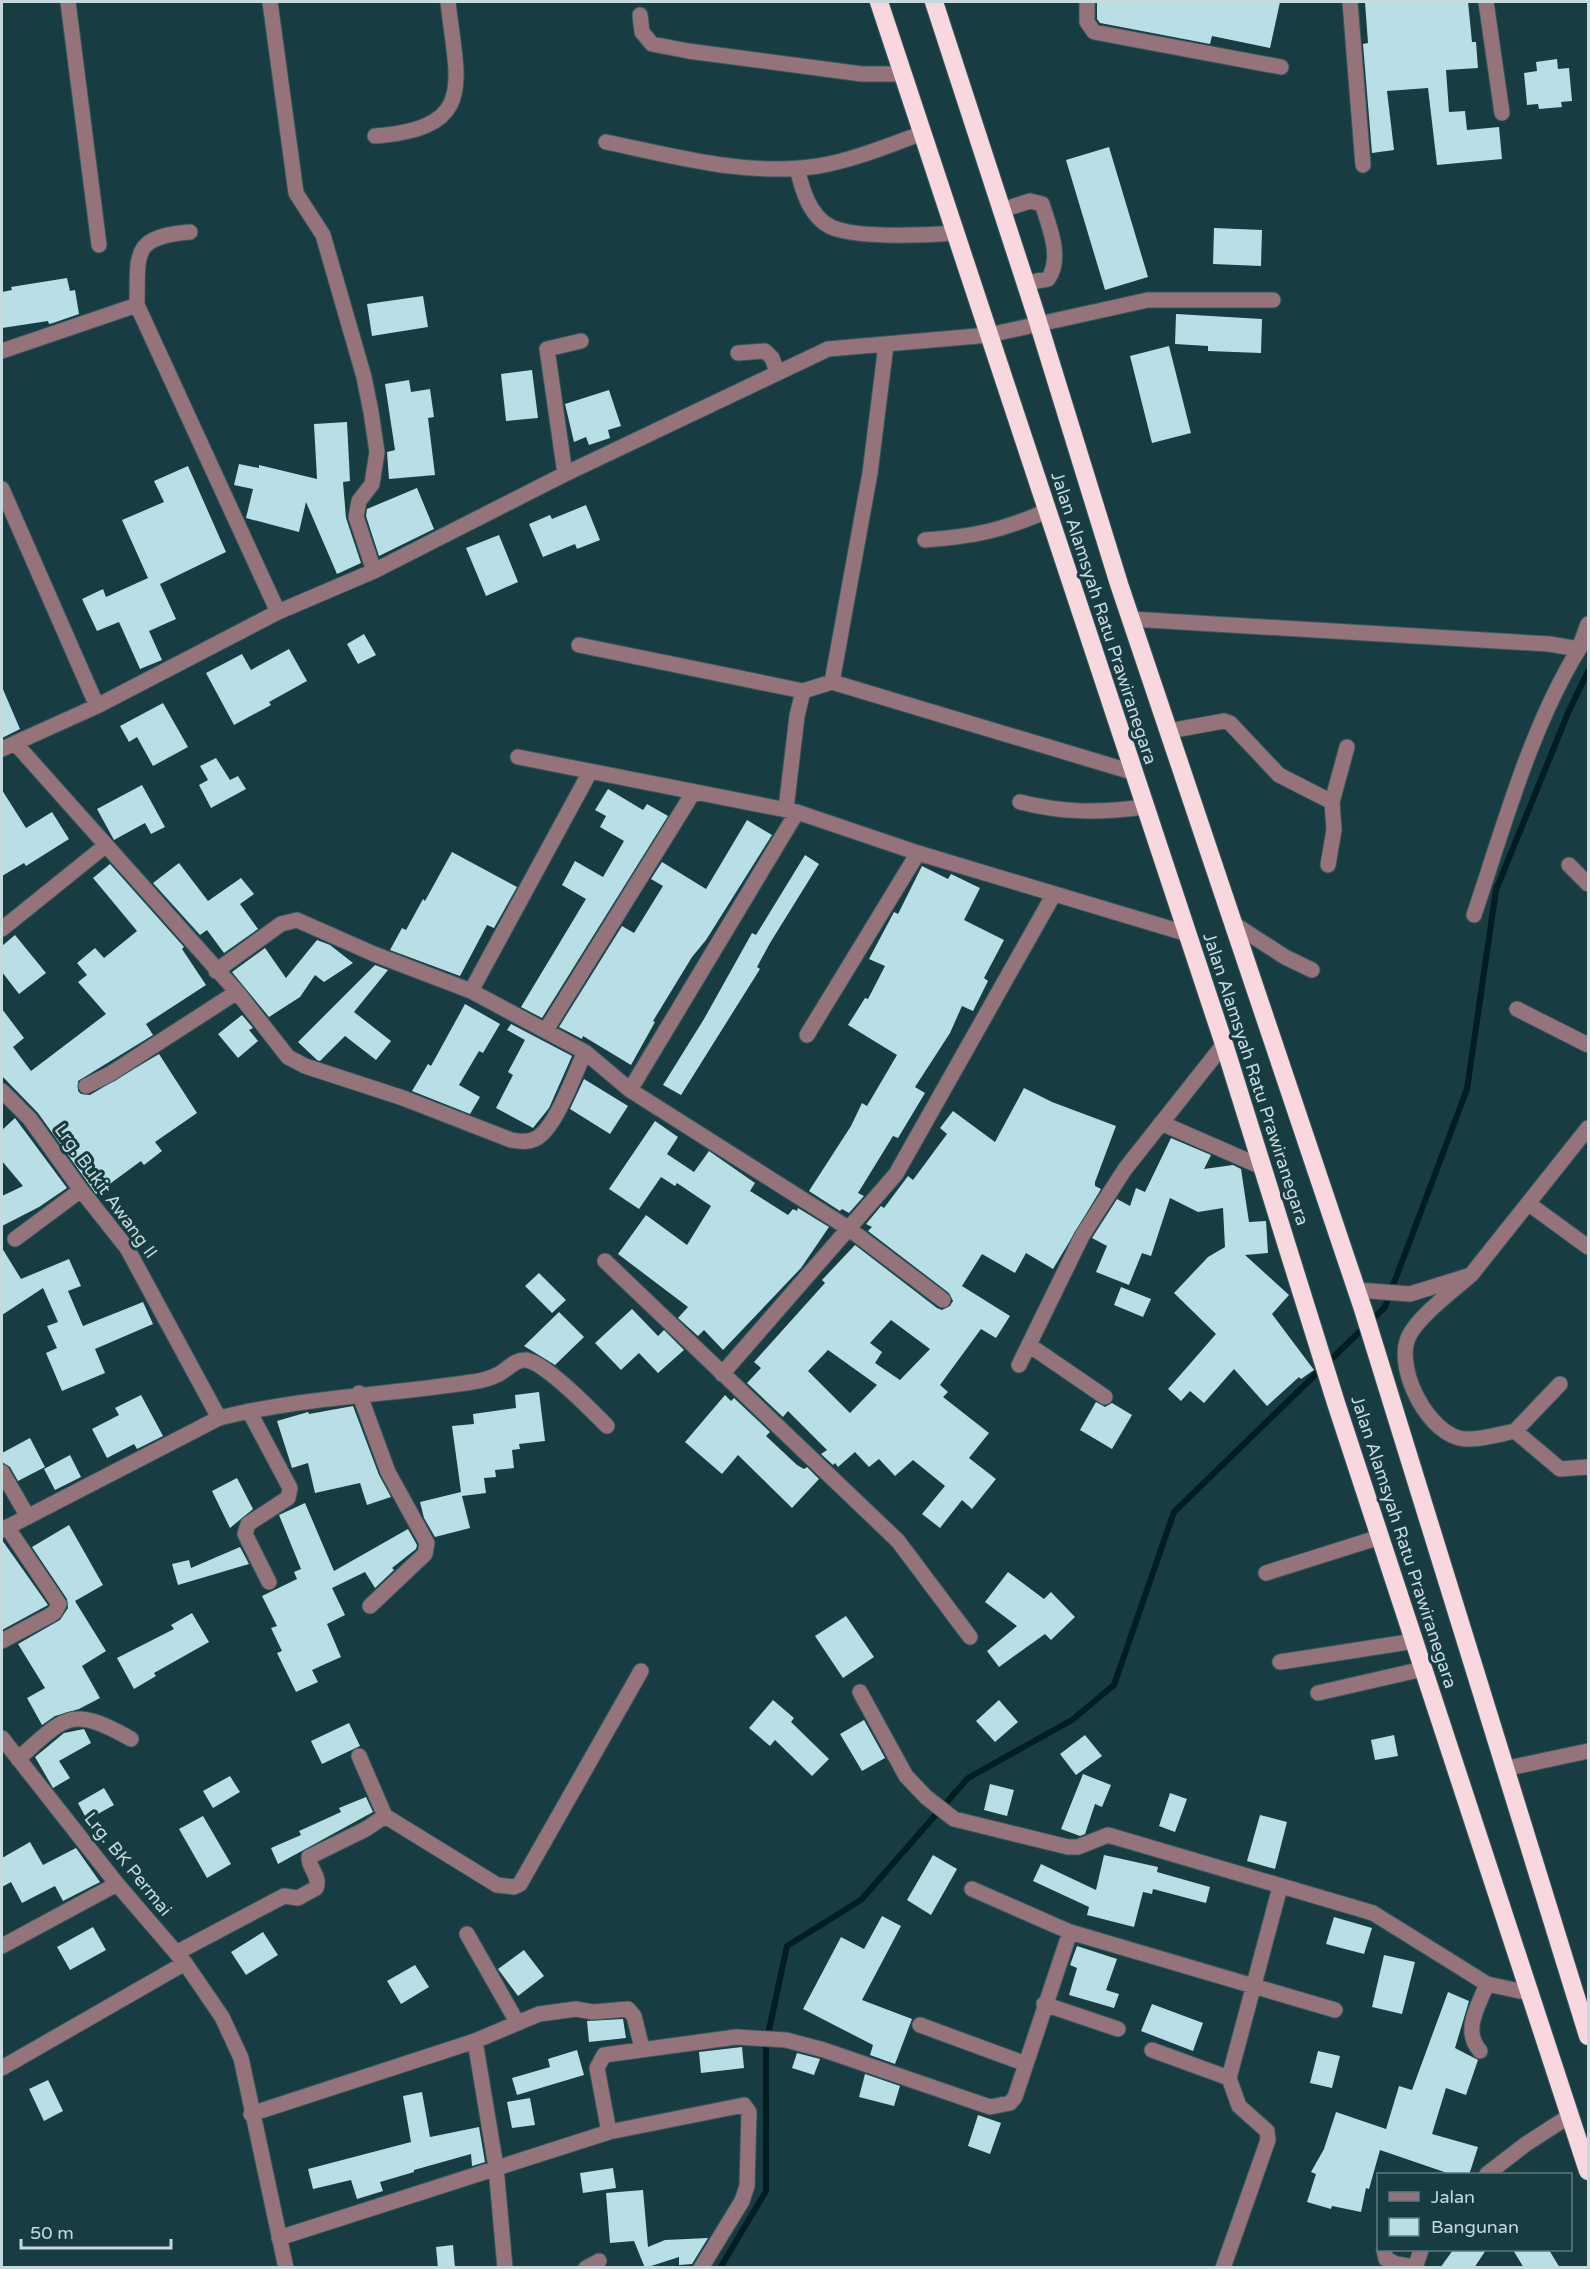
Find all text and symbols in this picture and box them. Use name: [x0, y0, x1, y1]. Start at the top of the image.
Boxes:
street label: Jalan Alamsyah Ratu Prawiranegara: [1046, 469, 1162, 767]
street label: Jalan Alamsyah Ratu Prawiranegara: [1198, 930, 1314, 1228]
street label: Lrg. Bukit Awang II: [50, 1119, 162, 1263]
street label: Jalan Alamsyah Ratu Prawiranegara: [1346, 1393, 1462, 1691]
street label: Lrg. BK Permai: [79, 1808, 177, 1920]
legend: [1377, 2173, 1572, 2251]
text: Jalan: [1431, 2186, 1475, 2208]
scale bar: [21, 2212, 171, 2250]
text: Bangunan: [1431, 2216, 1519, 2238]
text: 50 m: [30, 2222, 74, 2244]

